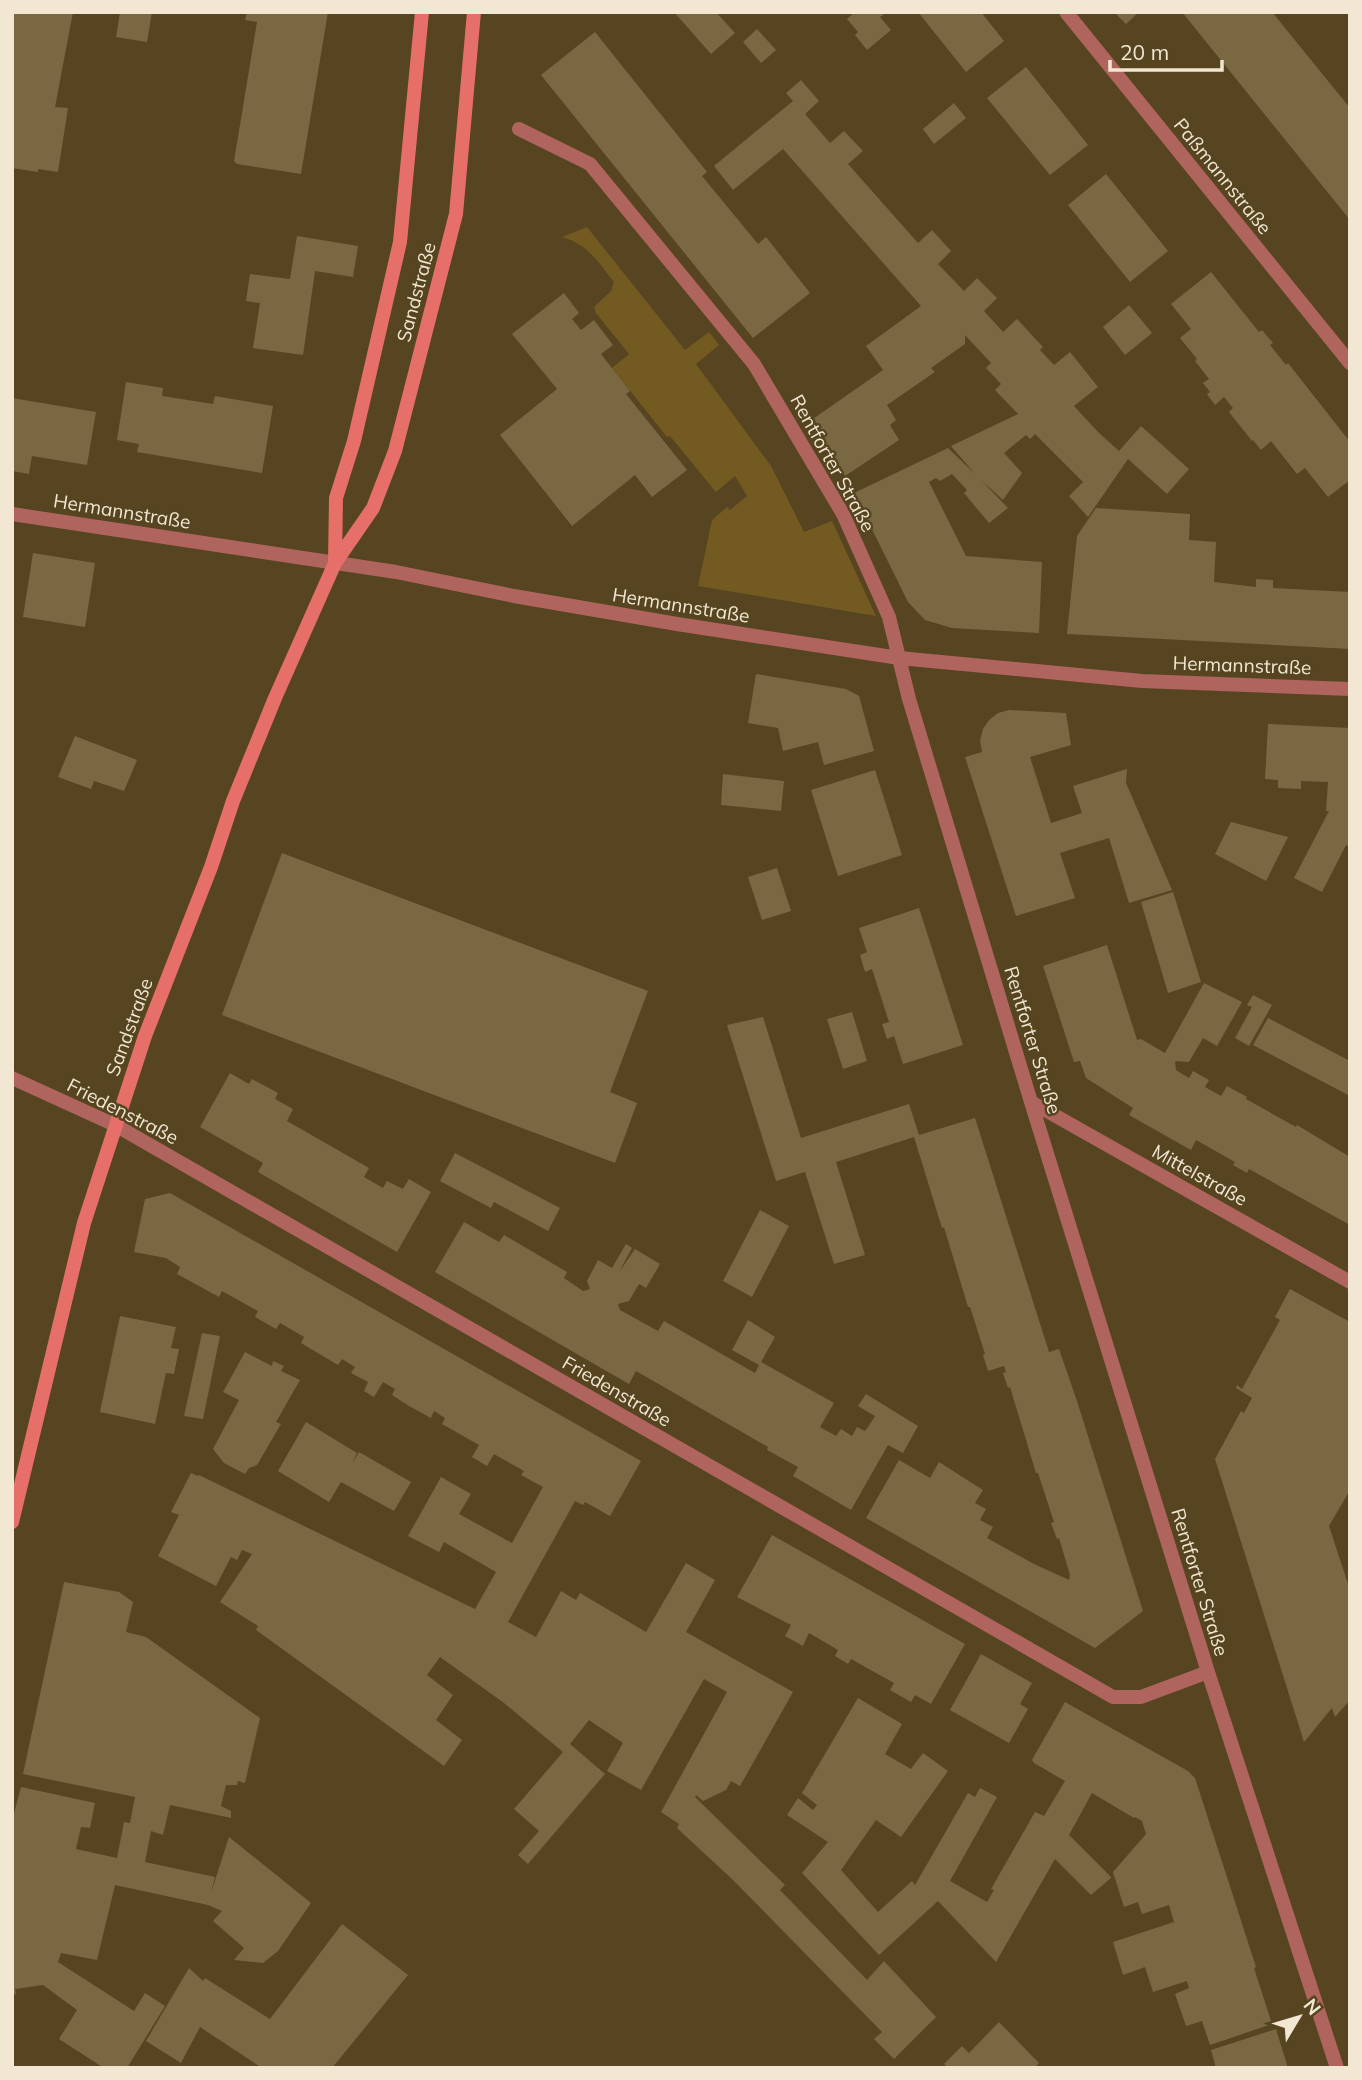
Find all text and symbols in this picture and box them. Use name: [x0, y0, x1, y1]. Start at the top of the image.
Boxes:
scale bar: [1110, 28, 1222, 72]
text: 20 m: [1120, 39, 1169, 65]
street label: Paßmannstraße: [1169, 113, 1277, 239]
street label: Sandstraße: [391, 239, 441, 345]
street label: Rentforter Straße: [785, 390, 881, 536]
street label: Hermannstraße: [52, 488, 192, 534]
street label: Hermannstraße: [611, 582, 751, 628]
street label: Hermannstraße: [1172, 651, 1312, 679]
street label: Rentforter Straße: [999, 963, 1067, 1117]
street label: Sandstraße: [100, 975, 158, 1079]
street label: Friedenstraße: [63, 1073, 183, 1149]
street label: Mittelstraße: [1148, 1139, 1252, 1211]
street label: Friedenstraße: [558, 1350, 676, 1432]
street label: Rentforter Straße: [1166, 1505, 1234, 1659]
north arrow: [1264, 1982, 1334, 2052]
text: N: [1299, 1993, 1326, 2020]

